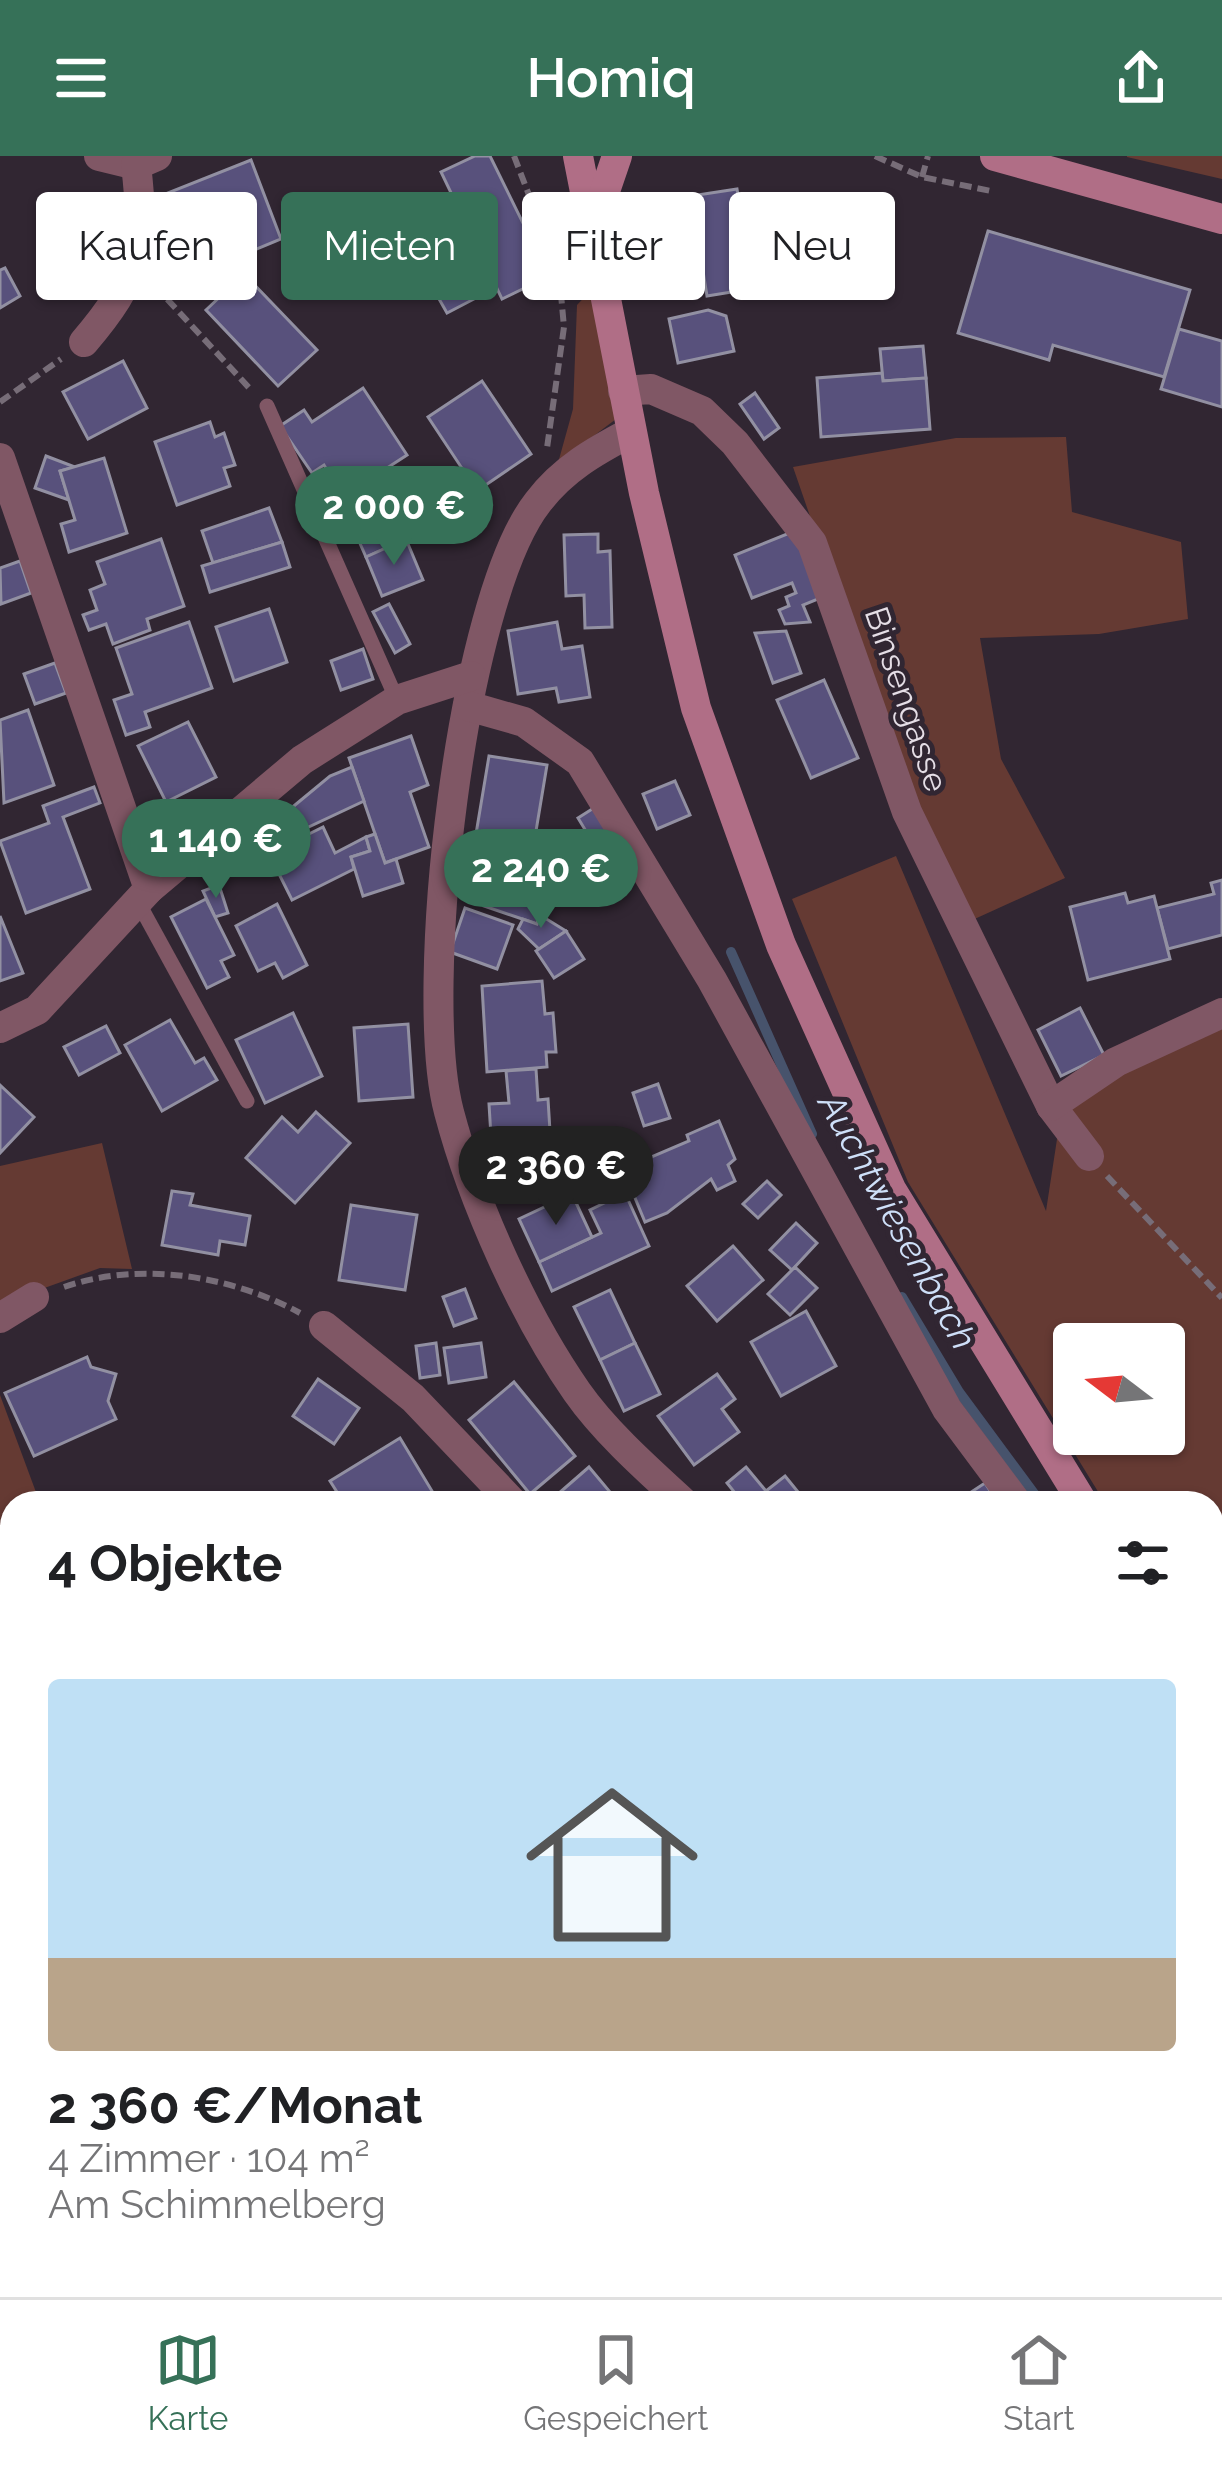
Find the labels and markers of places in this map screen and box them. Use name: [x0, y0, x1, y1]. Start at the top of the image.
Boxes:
pin: 2 000 €: [283, 466, 505, 568]
pin: 1 140 €: [105, 799, 327, 901]
pin: 2 240 €: [430, 829, 652, 931]
pin: 2 360 €: [445, 1126, 667, 1228]

